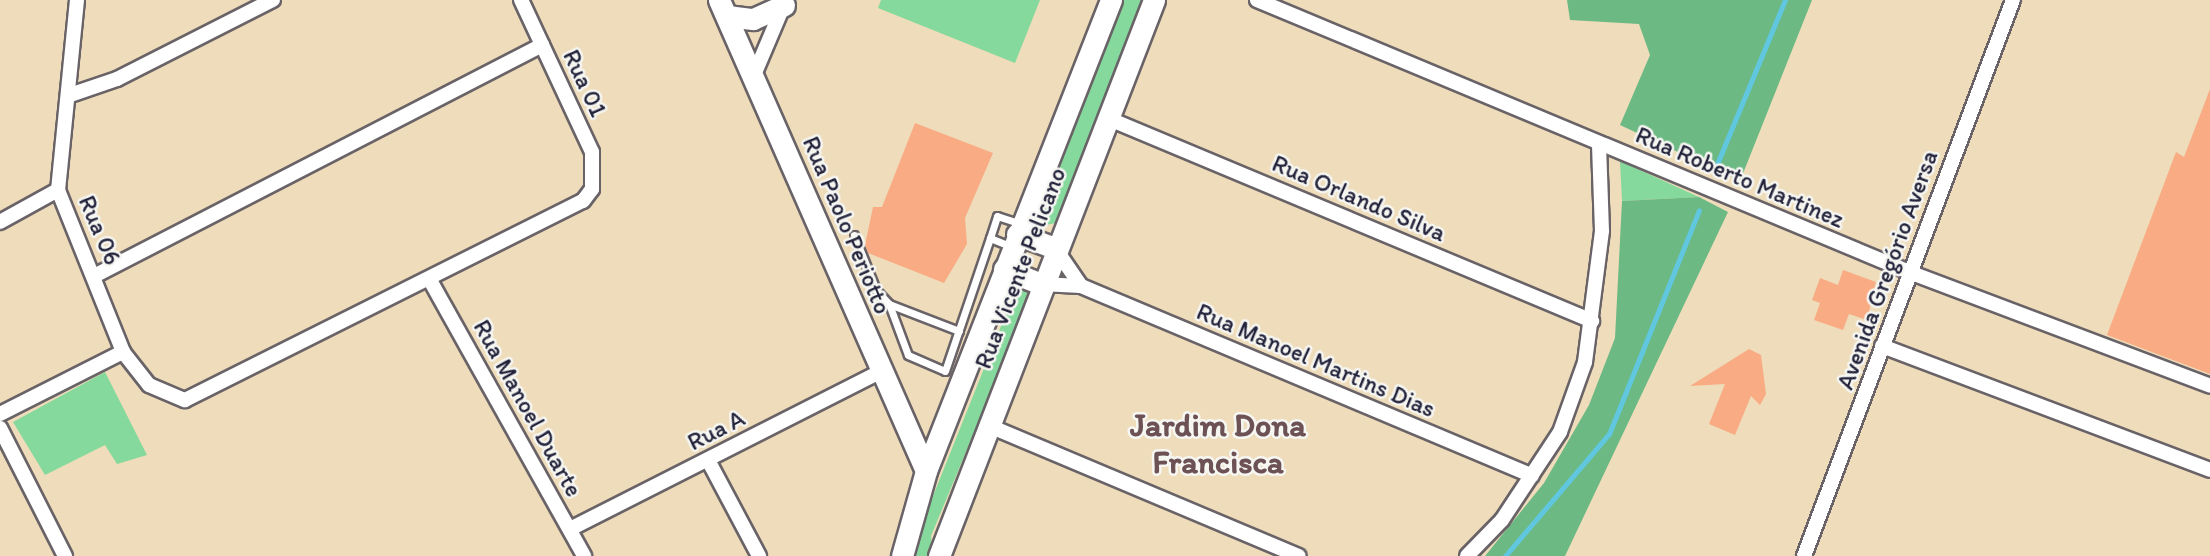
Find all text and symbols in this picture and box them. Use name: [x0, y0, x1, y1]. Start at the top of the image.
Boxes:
street label: Rua 01: [557, 45, 613, 121]
street label: Rua Roberto Martinez: [1632, 120, 1848, 234]
street label: Rua Paolo Periotto: [797, 133, 897, 317]
street label: Avenida Gregório Aversa: [1830, 147, 1944, 393]
street label: Rua Orlando Silva: [1268, 149, 1450, 247]
street label: Rua Vicente Pelicano: [968, 163, 1072, 373]
street label: Rua 06: [73, 191, 127, 269]
street label: Rua Manoel Martins Dias: [1193, 297, 1439, 423]
street label: Rua Manoel Duarte: [468, 315, 588, 501]
street label: Rua A: [683, 403, 749, 457]
district label: Jardim Dona Francisca: [1130, 407, 1306, 482]

